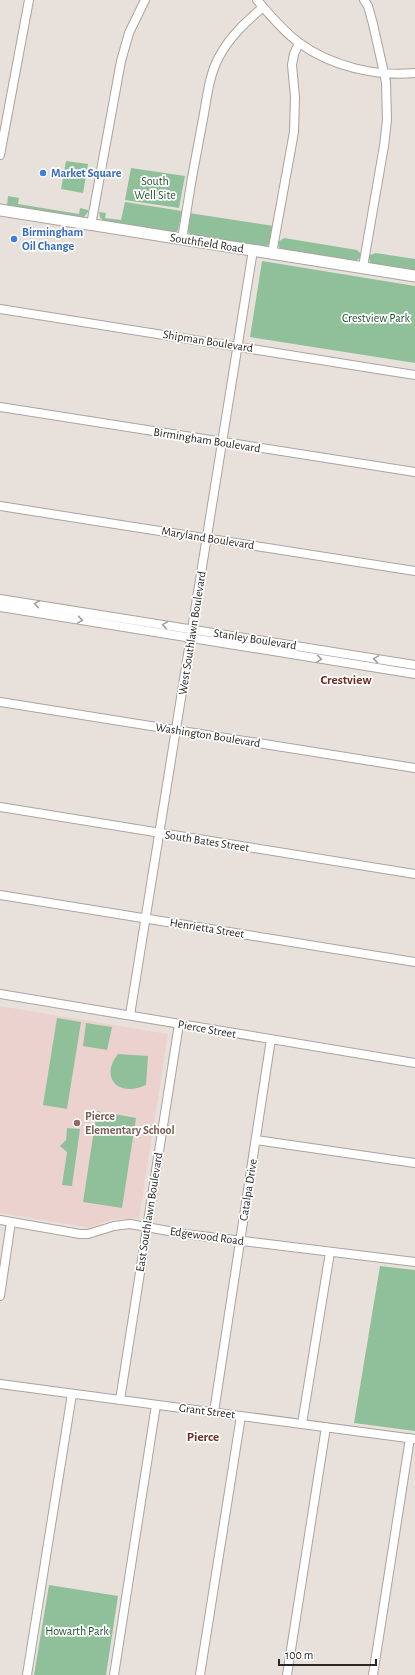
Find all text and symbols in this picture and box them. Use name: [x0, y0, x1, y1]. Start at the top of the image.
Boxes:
place label: Market Square: [51, 167, 122, 179]
marker: Market Square: [38, 168, 48, 178]
park label: South Well Site: [134, 175, 176, 201]
place label: Birmingham Oil Change: [22, 226, 84, 252]
street label: Southfield Road: [169, 231, 245, 255]
marker: Birmingham Oil Change: [9, 234, 19, 244]
park label: Crestview Park: [342, 312, 411, 324]
street label: Shipman Boulevard: [162, 328, 254, 354]
street label: Birmingham Boulevard: [153, 426, 261, 454]
street label: Maryland Boulevard: [161, 525, 255, 552]
street label: West Southlawn Boulevard: [176, 570, 208, 696]
one-way arrow: [34, 601, 40, 609]
one-way arrow: [77, 615, 83, 624]
one-way arrow: [162, 621, 168, 630]
street label: Stanley Boulevard: [212, 627, 297, 652]
one-way arrow: [316, 654, 322, 663]
one-way arrow: [373, 655, 380, 664]
district label: Crestview: [321, 674, 372, 687]
street label: Washington Boulevard: [155, 721, 261, 749]
street label: South Bates Street: [164, 828, 250, 854]
street label: Henrietta Street: [169, 916, 245, 940]
street label: Pierce Street: [177, 1018, 237, 1040]
place label: Pierce Elementary School: [85, 1110, 175, 1137]
marker: Pierce Elementary School: [72, 1118, 82, 1128]
street label: East Southlawn Boulevard: [134, 1151, 164, 1273]
street label: Catalpa Drive: [237, 1158, 259, 1222]
street label: Edgewood Road: [169, 1225, 245, 1247]
street label: Grant Street: [178, 1402, 236, 1420]
district label: Pierce: [187, 1431, 219, 1444]
park label: Howarth Park: [45, 1625, 109, 1637]
scale bar: [279, 1641, 376, 1667]
text: 100 m: [285, 1649, 313, 1661]

